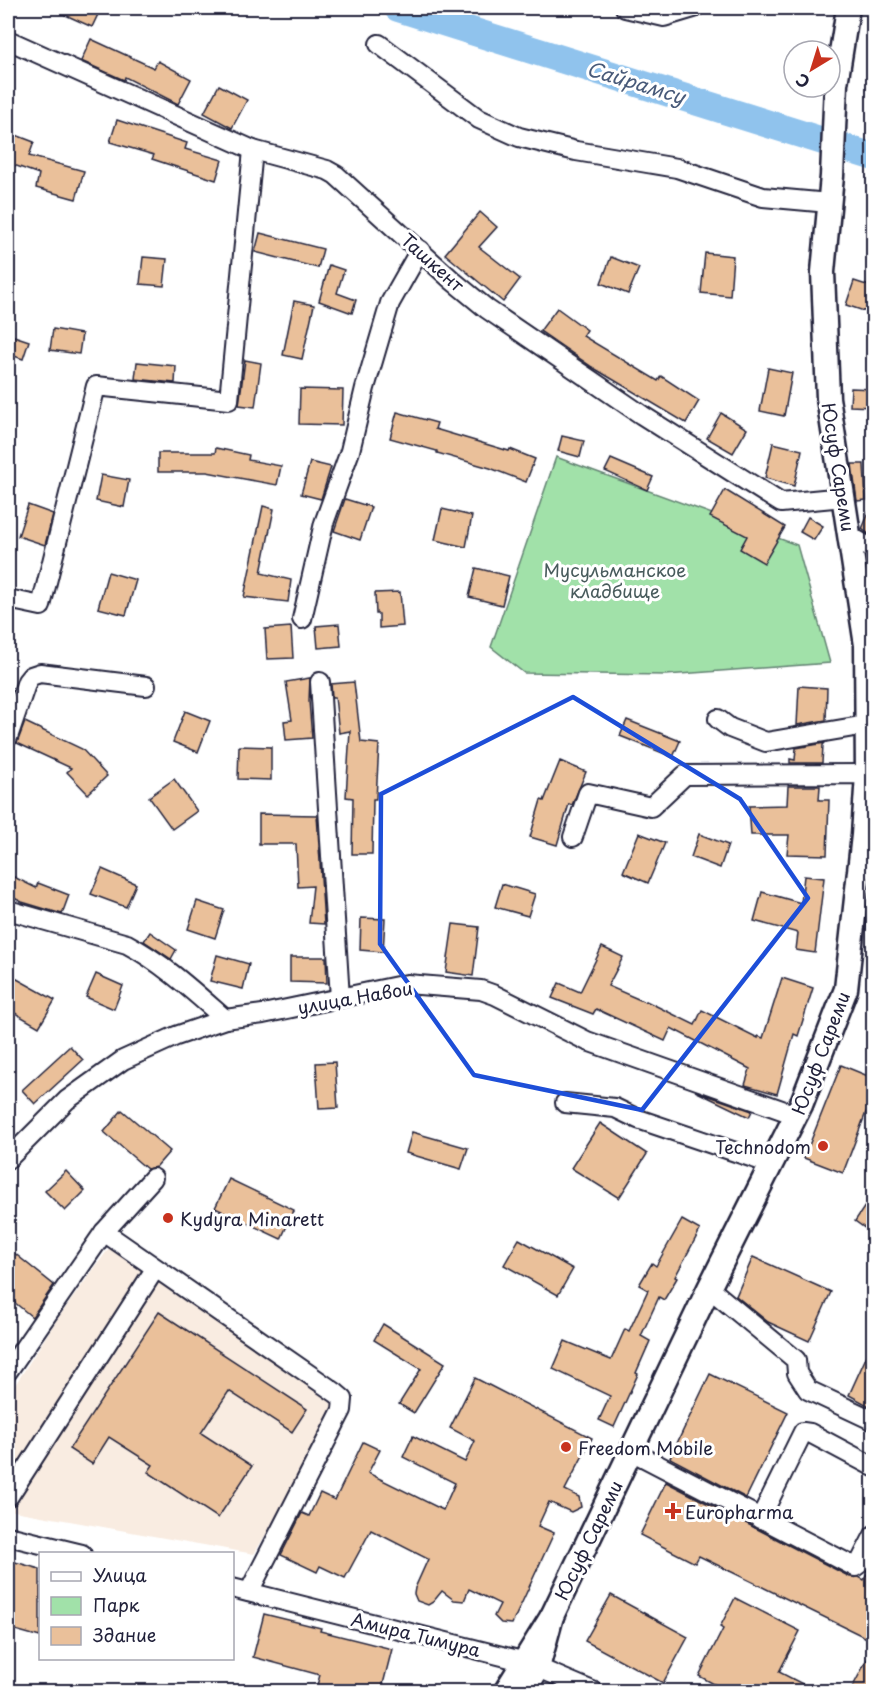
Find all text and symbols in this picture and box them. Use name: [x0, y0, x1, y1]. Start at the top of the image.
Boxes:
north arrow: [782, 39, 842, 99]
water label: Сайрамсу: [583, 53, 690, 112]
text: С: [790, 68, 814, 95]
street label: Ташкент: [396, 226, 471, 298]
street label: Юсуф Сареми: [815, 401, 863, 533]
park label: Мусульманское кладбище: [544, 556, 686, 604]
street label: улица Навои: [295, 974, 415, 1020]
street label: Юсуф Сареми: [784, 987, 856, 1119]
place label: Technodom: [715, 1133, 811, 1160]
marker: Technodom: [816, 1139, 830, 1153]
place label: Kydyra Minarett: [180, 1205, 324, 1232]
marker: Kydyra Minarett: [161, 1211, 175, 1225]
place label: Freedom Mobile: [578, 1434, 713, 1461]
marker: Freedom Mobile: [559, 1440, 573, 1454]
street label: Юсуф Сареми: [547, 1476, 629, 1604]
place label: Europharma: [685, 1498, 794, 1525]
marker: Europharma: [666, 1504, 680, 1518]
legend: [39, 1552, 234, 1660]
text: Улица: [93, 1561, 147, 1588]
text: Парк: [93, 1591, 140, 1618]
street label: Амира Тимура: [348, 1605, 484, 1663]
text: Здание: [93, 1621, 156, 1648]

